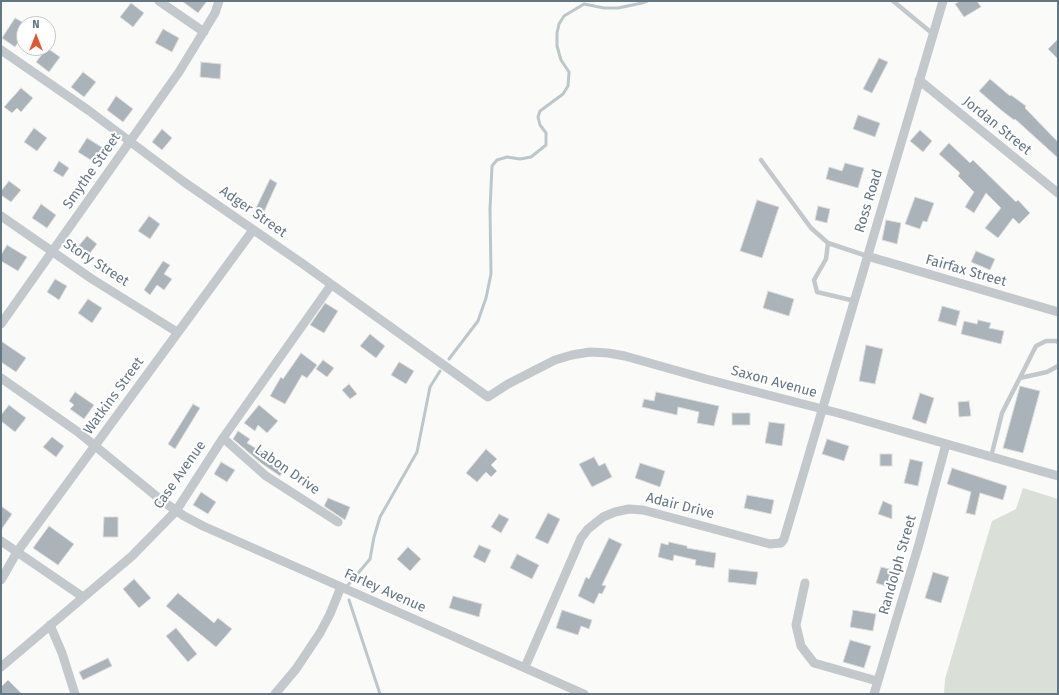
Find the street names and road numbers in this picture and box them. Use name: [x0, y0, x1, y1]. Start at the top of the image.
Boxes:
street label: Jordan Street: [959, 93, 1035, 159]
street label: Smythe Street: [60, 130, 124, 212]
street label: Ross Road: [851, 167, 887, 235]
street label: Adger Street: [216, 183, 290, 241]
street label: Story Street: [60, 236, 132, 290]
street label: Fairfax Street: [924, 251, 1008, 291]
street label: Watkins Street: [80, 354, 148, 438]
street label: Saxon Avenue: [729, 362, 819, 402]
street label: Case Avenue: [150, 438, 210, 512]
street label: Labon Drive: [251, 441, 323, 499]
street label: Adair Drive: [644, 489, 716, 523]
street label: Randolph Street: [876, 513, 920, 617]
street label: Farley Avenue: [342, 565, 428, 617]

